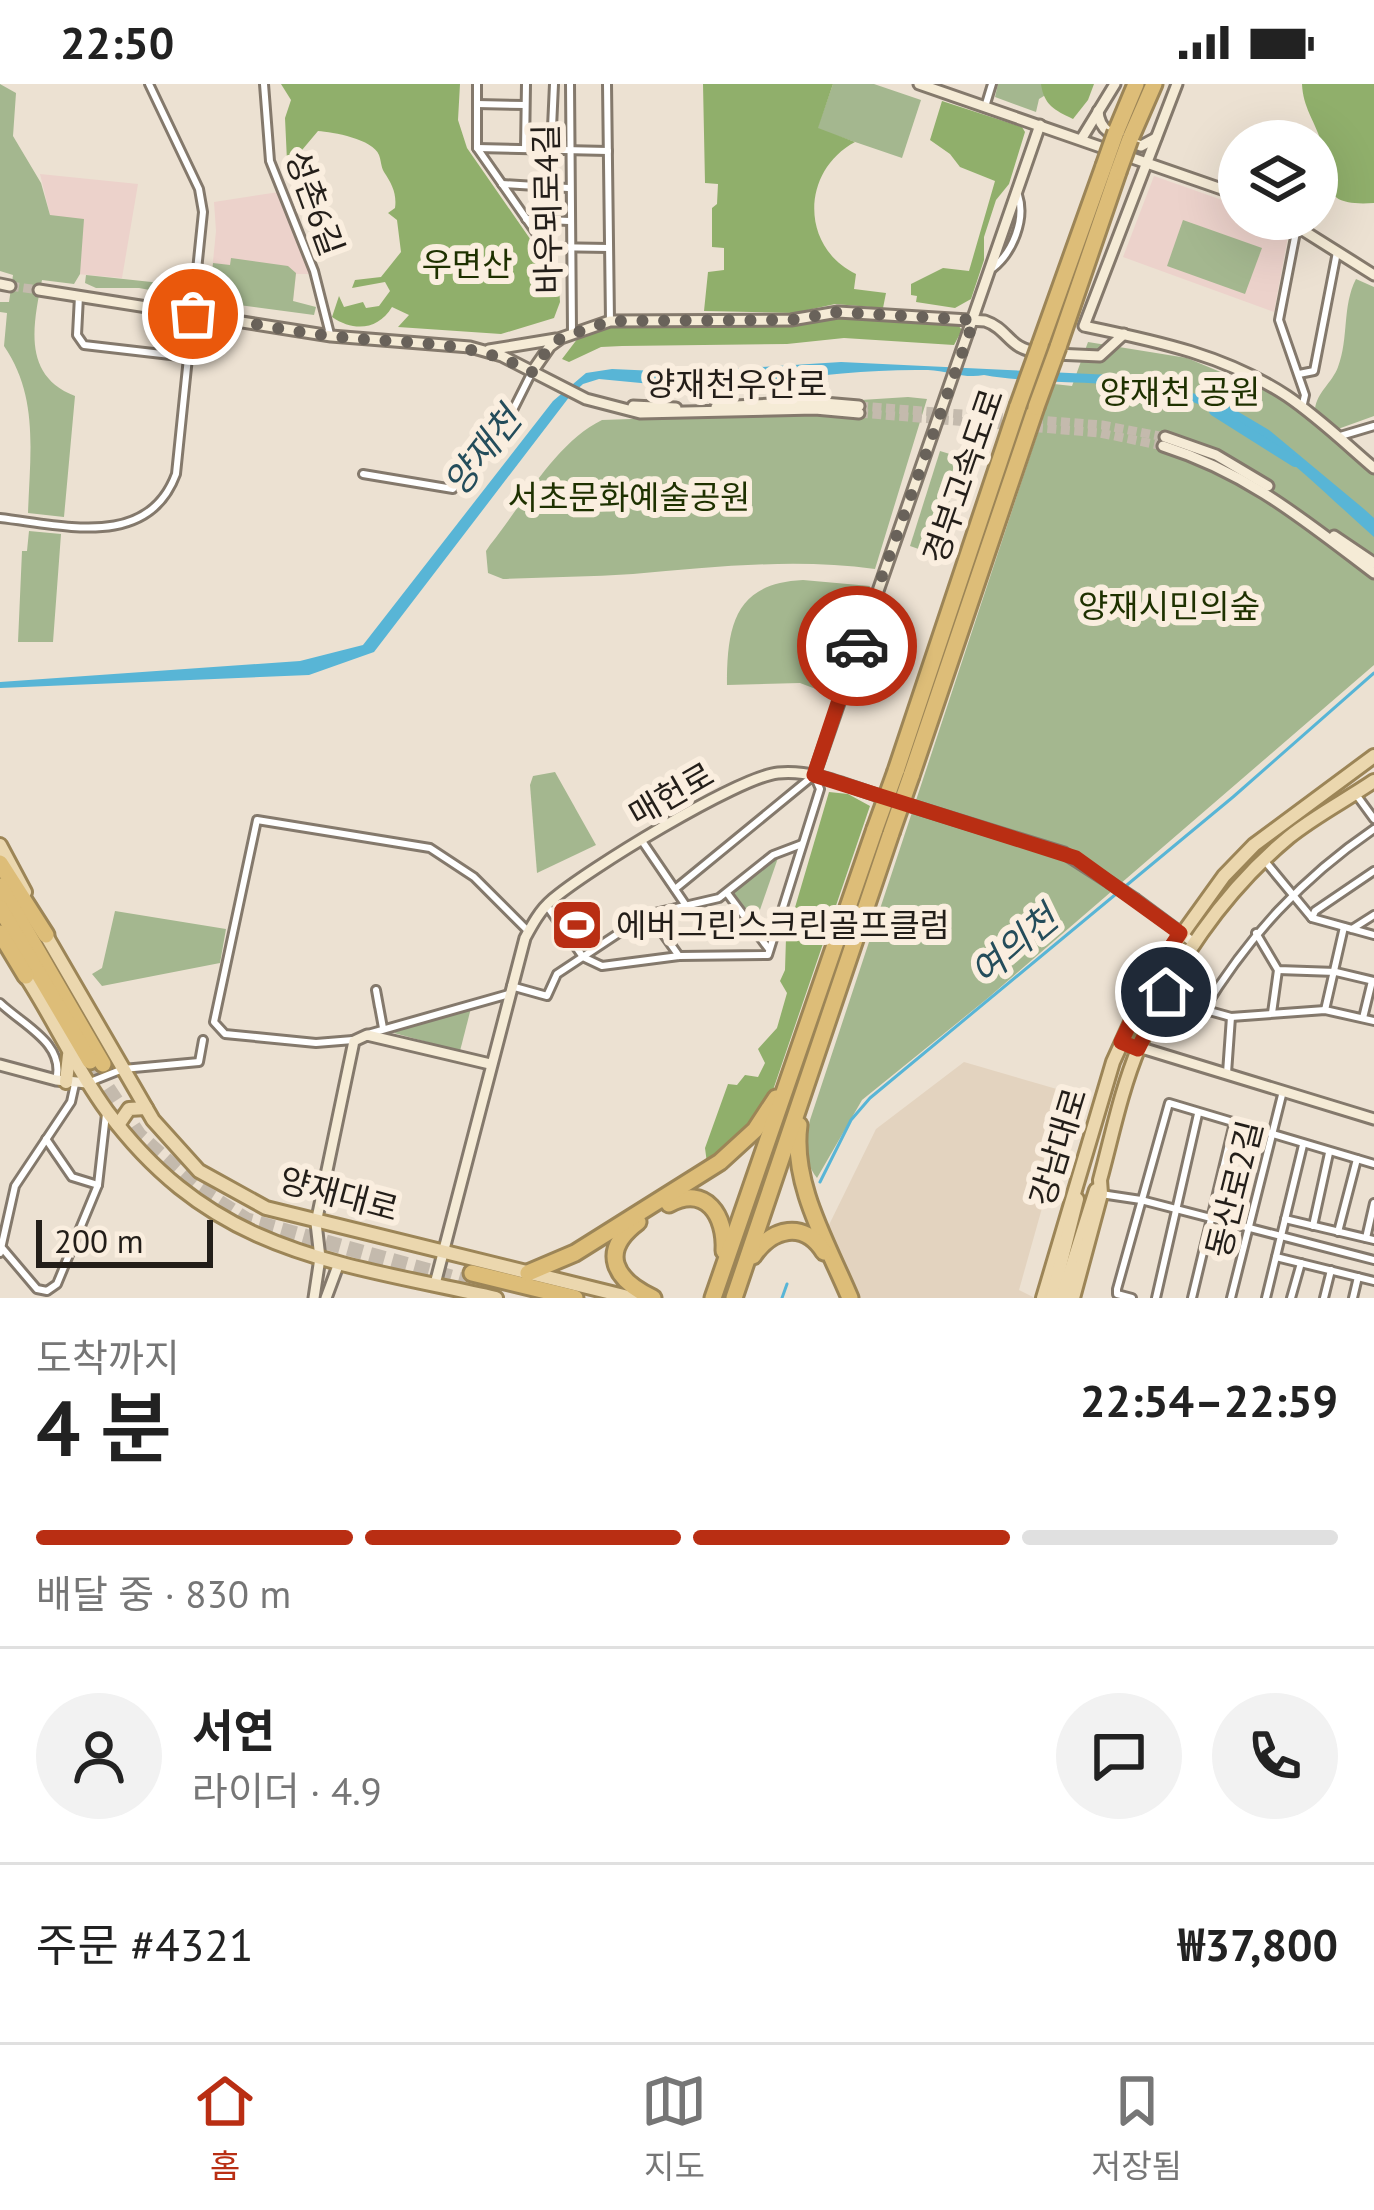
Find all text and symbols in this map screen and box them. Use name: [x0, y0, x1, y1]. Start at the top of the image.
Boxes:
text: 22:50: [60, 13, 174, 71]
map controls: [1218, 120, 1338, 240]
button: layers: [1218, 120, 1338, 240]
street label: 바우뫼로4길: [524, 124, 569, 294]
street label: 성촌6길: [277, 144, 354, 261]
park label: 우면산: [421, 242, 513, 285]
pin: [142, 263, 244, 365]
icon: bag: [160, 281, 226, 347]
street label: 양재천우안로: [645, 362, 827, 405]
park label: 양재천 공원: [1100, 370, 1260, 413]
street label: 경부고속도로: [913, 383, 1013, 569]
water label: 양재천: [432, 394, 533, 504]
park label: 서초문화예술공원: [508, 475, 750, 518]
park label: 양재시민의숲: [1078, 584, 1260, 627]
courier: [797, 586, 917, 706]
icon: car: [824, 613, 890, 679]
street label: 매헌로: [621, 752, 721, 835]
water label: 여의천: [961, 892, 1070, 995]
sports icon: 에버그린스크린골프클럼: [549, 897, 605, 953]
place label: 에버그린스크린골프클럼: [616, 903, 950, 946]
pin: [1115, 941, 1217, 1043]
icon: home: [1133, 959, 1199, 1025]
street label: 강남대로: [1019, 1082, 1096, 1211]
street label: 동산로2길: [1196, 1116, 1271, 1262]
street label: 양재대로: [275, 1157, 403, 1230]
scale bar: [36, 1214, 213, 1267]
text: 200 m: [54, 1219, 144, 1262]
text: 도착까지: [36, 1332, 180, 1383]
text: 22:54–22:59: [1080, 1371, 1338, 1429]
text: 4 분: [36, 1377, 172, 1478]
text: 배달 중 · 830 m: [36, 1568, 291, 1619]
button: person: [36, 1693, 162, 1819]
button: chat: [1056, 1693, 1182, 1819]
button: phone: [1212, 1693, 1338, 1819]
text: 서연: [192, 1701, 275, 1759]
text: 라이더 · 4.9: [192, 1765, 382, 1816]
text: 주문 #4321: [36, 1915, 253, 1973]
text: ₩37,800: [1178, 1915, 1338, 1973]
tab: 홈: [192, 2068, 258, 2188]
tab: 지도: [641, 2068, 707, 2188]
tab: 저장됨: [1091, 2068, 1182, 2188]

